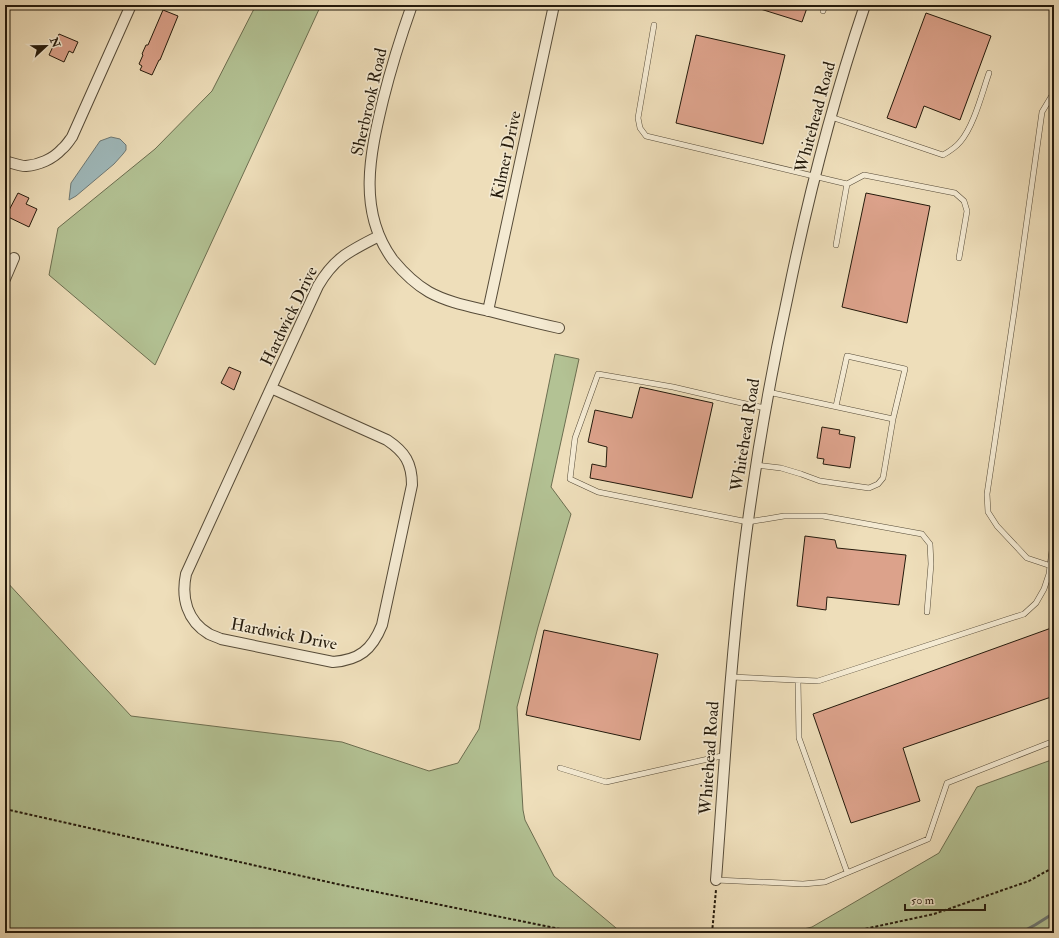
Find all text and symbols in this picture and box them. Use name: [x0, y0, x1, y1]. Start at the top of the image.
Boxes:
north arrow: [26, 26, 66, 66]
text: N: [47, 35, 63, 51]
street label: Sherbrook Road: [346, 45, 392, 158]
street label: Whitehead Road: [790, 59, 840, 176]
street label: Kilmer Drive: [486, 109, 526, 201]
street label: Hardwick Drive: [256, 263, 322, 369]
street label: Whitehead Road: [726, 376, 764, 494]
street label: Hardwick Drive: [229, 613, 339, 655]
street label: Whitehead Road: [694, 700, 723, 817]
scale bar: [905, 886, 985, 912]
text: 50 m: [911, 893, 935, 908]

